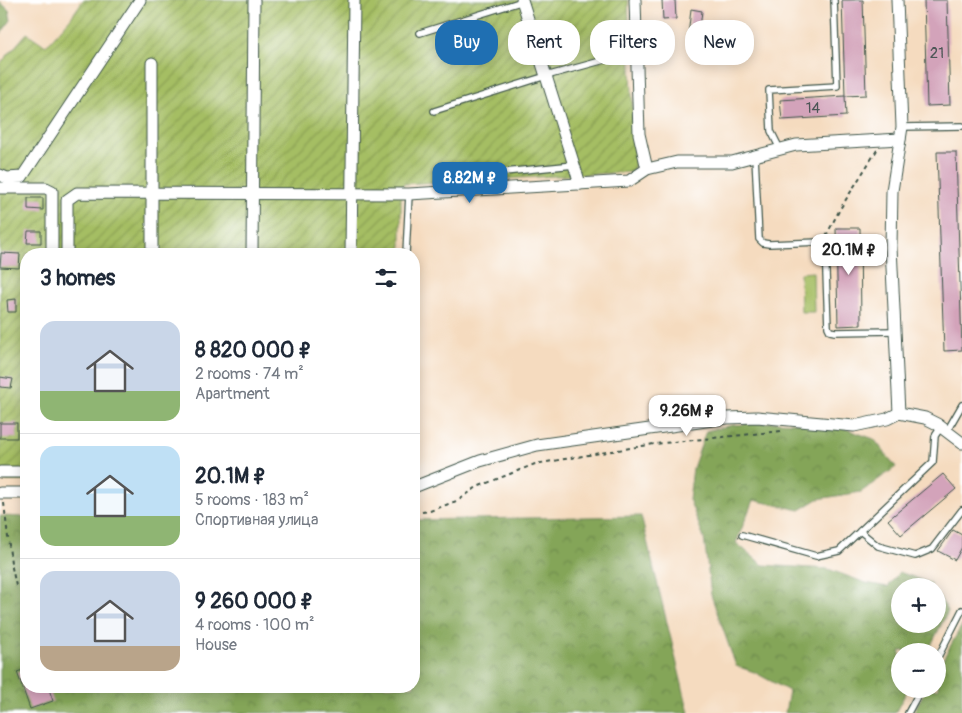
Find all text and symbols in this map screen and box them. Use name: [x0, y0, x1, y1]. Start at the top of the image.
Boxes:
chip: Buy: [435, 20, 498, 65]
chip: Rent: [508, 20, 580, 65]
chip: Filters: [590, 20, 675, 65]
chip: New: [685, 20, 754, 65]
house number: 21: [930, 44, 944, 63]
house number: 14: [806, 99, 821, 118]
pin: 8.82M ₽: [424, 162, 516, 204]
text: 8.82M ₽: [443, 168, 497, 188]
pin: 20.1M ₽: [803, 234, 895, 276]
text: 20.1M ₽: [822, 240, 876, 260]
icon: filters: [372, 264, 400, 292]
text: 3 homes: [40, 265, 115, 292]
text: 8 820 000 ₽: [195, 337, 312, 364]
icon: home: [80, 341, 140, 401]
text: 2 rooms · 74 m²: [195, 364, 304, 384]
text: Apartment: [195, 384, 270, 404]
pin: 9.26M ₽: [641, 394, 733, 437]
text: 9.26M ₽: [660, 401, 714, 421]
text: 20.1M ₽: [195, 463, 266, 490]
icon: home: [80, 466, 140, 526]
text: 5 rooms · 183 m²: [195, 490, 309, 510]
text: Спортивная улица: [195, 510, 318, 530]
map controls: [891, 578, 946, 698]
button: +: [891, 578, 946, 633]
text: 9 260 000 ₽: [195, 588, 313, 615]
icon: home: [80, 591, 140, 651]
text: 4 rooms · 100 m²: [195, 615, 314, 635]
text: House: [195, 635, 237, 655]
button: −: [891, 643, 946, 698]

